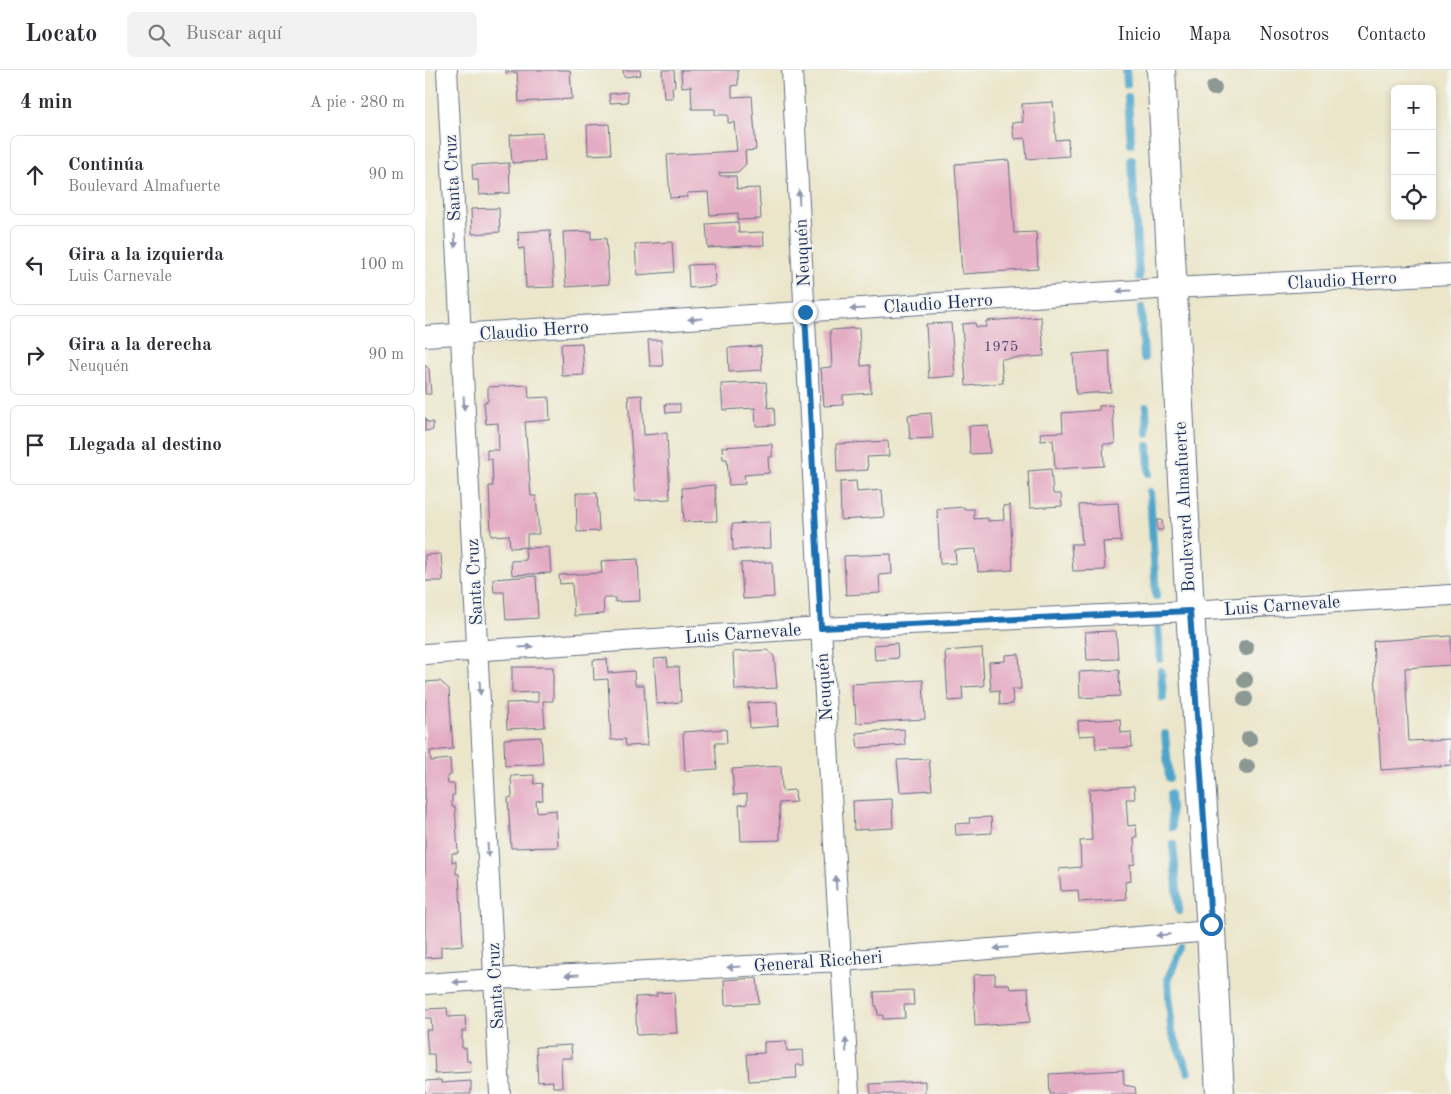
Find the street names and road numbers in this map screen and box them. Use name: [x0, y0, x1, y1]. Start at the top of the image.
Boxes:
street label: Santa Cruz: [442, 134, 464, 222]
street label: Neuquén: [792, 218, 814, 288]
street label: Claudio Herro: [1287, 269, 1397, 293]
street label: Claudio Herro: [883, 291, 994, 317]
street label: Claudio Herro: [479, 318, 590, 344]
street label: Boulevard Almafuerte: [1172, 421, 1198, 593]
street label: Santa Cruz: [464, 538, 486, 626]
street label: Luis Carnevale: [1223, 593, 1341, 619]
street label: Luis Carnevale: [684, 621, 802, 647]
street label: Neuquén: [814, 652, 836, 722]
street label: Santa Cruz: [485, 942, 507, 1030]
street label: General Riccheri: [753, 949, 883, 975]

